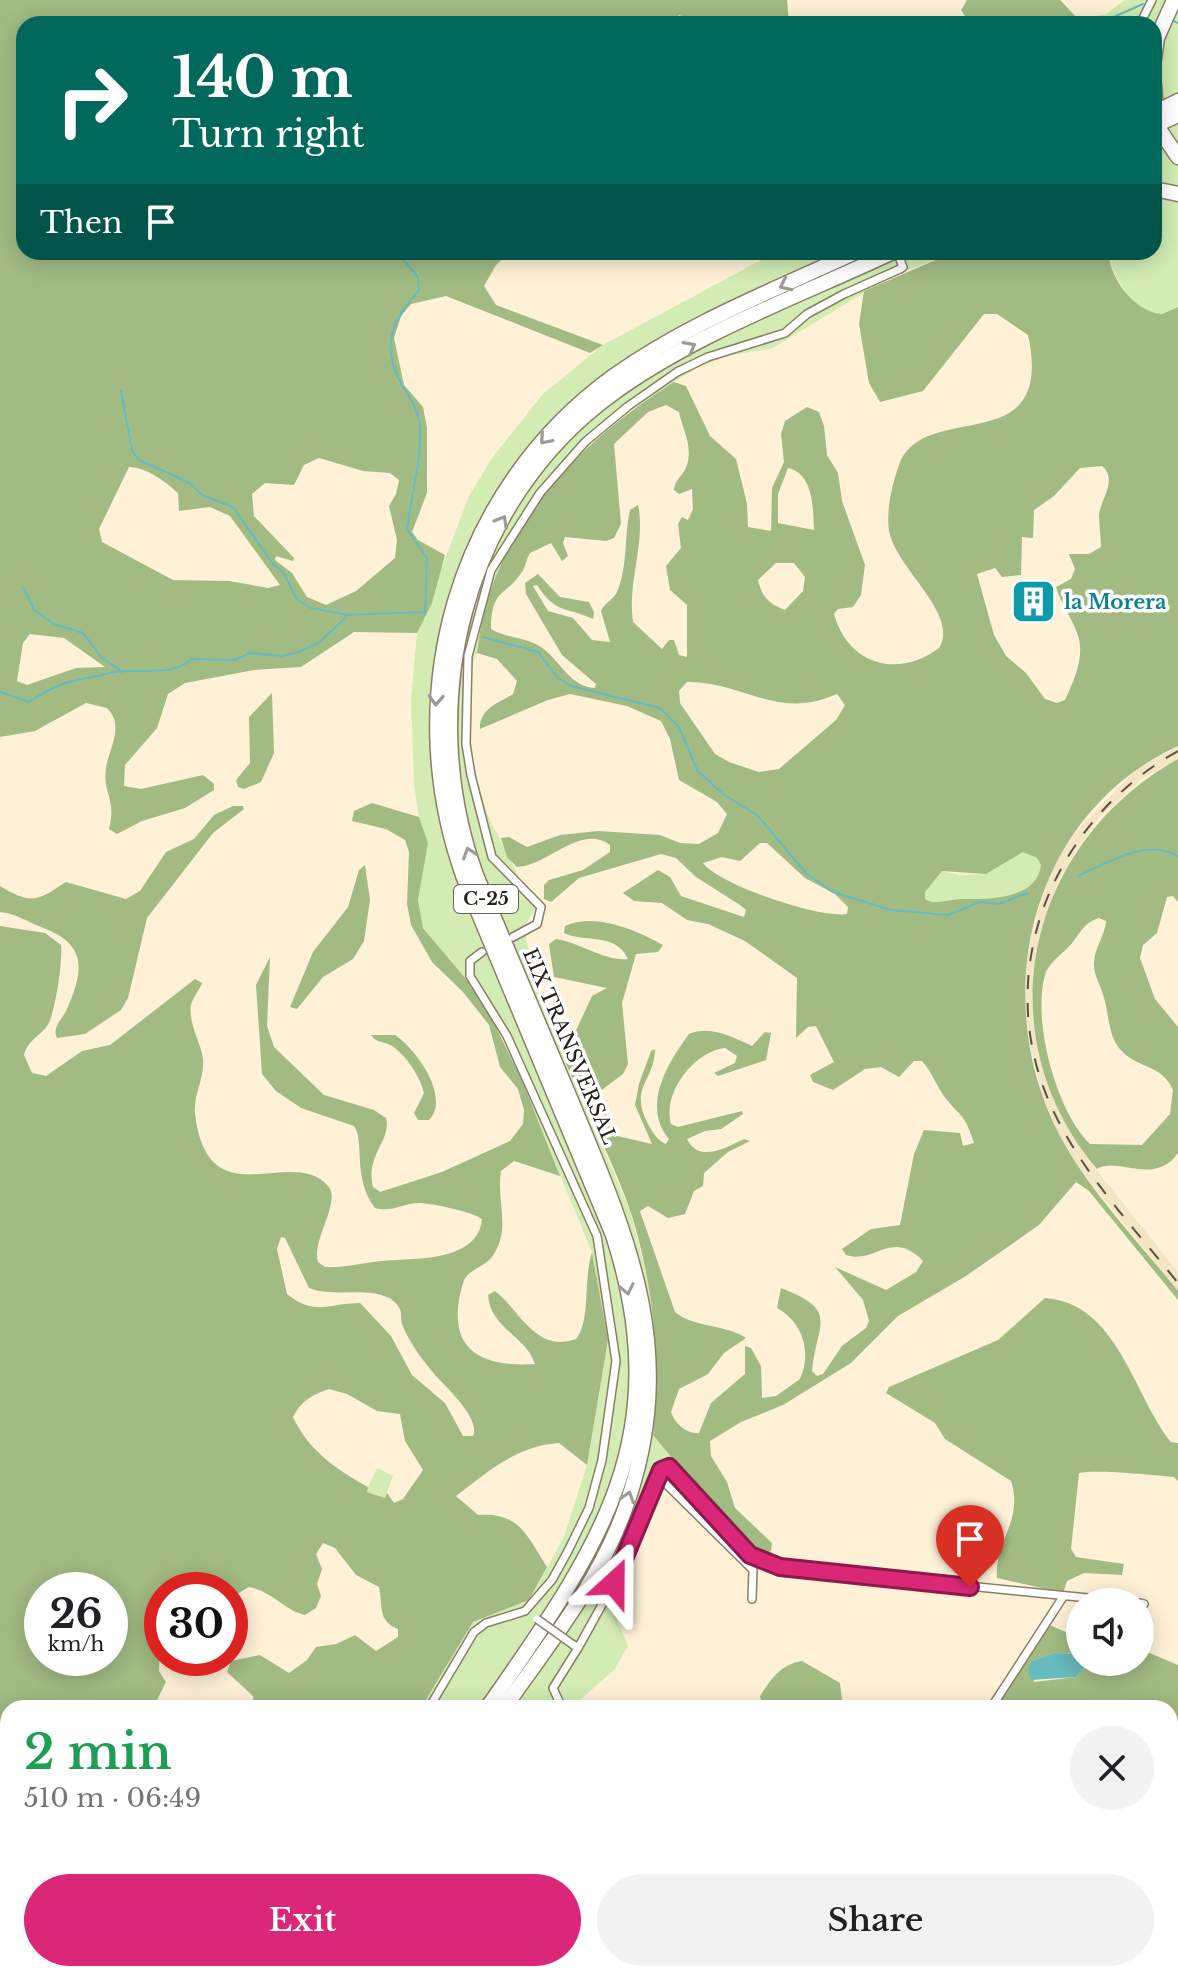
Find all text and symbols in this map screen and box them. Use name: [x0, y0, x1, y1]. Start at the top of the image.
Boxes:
text: 140 m: [172, 43, 353, 112]
icon: right: [40, 48, 144, 152]
text: Turn right: [172, 112, 365, 157]
icon: arrive: [139, 200, 183, 244]
text: Then: [40, 204, 123, 241]
one-way arrow: [779, 275, 793, 291]
one-way arrow: [682, 342, 697, 357]
one-way arrow: [540, 430, 554, 445]
one-way arrow: [492, 515, 508, 530]
building icon: la Morera: [1009, 578, 1057, 626]
place label: la Morera: [1064, 590, 1167, 614]
one-way arrow: [428, 694, 445, 707]
one-way arrow: [462, 847, 478, 860]
road number: C-25: [454, 885, 518, 913]
street label: EIX TRANSVERSAL: [518, 944, 622, 1148]
one-way arrow: [618, 1281, 635, 1295]
one-way arrow: [619, 1491, 635, 1505]
pin: [936, 1505, 1004, 1587]
icon: arrive: [948, 1517, 992, 1561]
position arrow: [572, 1541, 656, 1625]
speed limit sign: 30: [144, 1572, 248, 1676]
map controls: [1066, 1588, 1154, 1676]
button: sound: [1066, 1588, 1154, 1676]
text: 26: [50, 1589, 103, 1639]
text: km/h: [48, 1632, 104, 1656]
text: 2 min: [24, 1722, 172, 1782]
button: close: [1070, 1726, 1154, 1810]
text: 510 m · 06:49: [24, 1782, 201, 1814]
button: Exit: [24, 1874, 581, 1966]
button: Share: [597, 1874, 1154, 1966]

